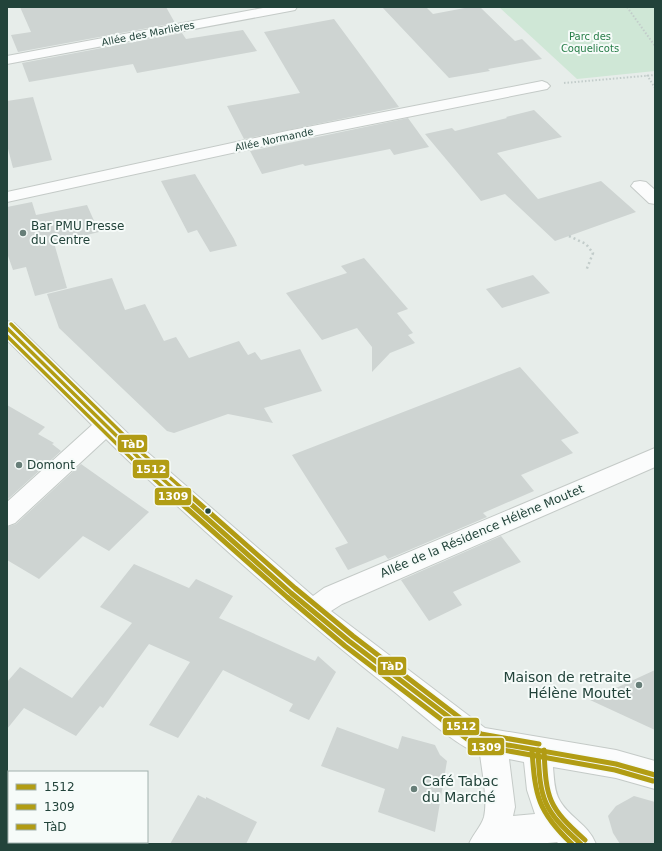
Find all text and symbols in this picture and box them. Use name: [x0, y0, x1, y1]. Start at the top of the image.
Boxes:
street label: Allée des Marlières: [101, 19, 196, 48]
park label: Parc des Coquelicots: [561, 31, 619, 54]
street label: Allée Normande: [234, 126, 314, 153]
place label: Bar PMU Presse du Centre: [31, 219, 125, 247]
marker: Bar PMU Presse du Centre: [18, 228, 28, 238]
line badge: TàD: [117, 434, 148, 453]
text: TàD: [121, 438, 145, 451]
place label: Domont: [27, 458, 75, 472]
line badge: 1512: [132, 459, 170, 479]
marker: Domont: [14, 460, 24, 470]
text: 1512: [136, 463, 166, 476]
street label: Allée de la Résidence Hélène Moutet: [378, 481, 586, 580]
line badge: 1309: [154, 487, 192, 506]
text: 1309: [158, 490, 188, 503]
unlabelled marker: [203, 506, 213, 516]
line badge: TàD: [377, 656, 407, 676]
text: TàD: [380, 660, 404, 673]
place label: Maison de retraite Hélène Moutet: [503, 669, 631, 701]
marker: Maison de retraite Hélène Moutet: [634, 680, 644, 690]
line badge: 1512: [442, 717, 480, 736]
text: 1512: [446, 720, 476, 733]
line badge: 1309: [467, 737, 505, 756]
text: 1309: [471, 741, 501, 754]
legend: [8, 771, 148, 843]
place label: Café Tabac du Marché: [422, 773, 498, 805]
text: 1512: [44, 780, 75, 794]
marker: Café Tabac du Marché: [409, 784, 419, 794]
text: 1309: [44, 800, 75, 814]
text: TàD: [43, 820, 67, 834]

